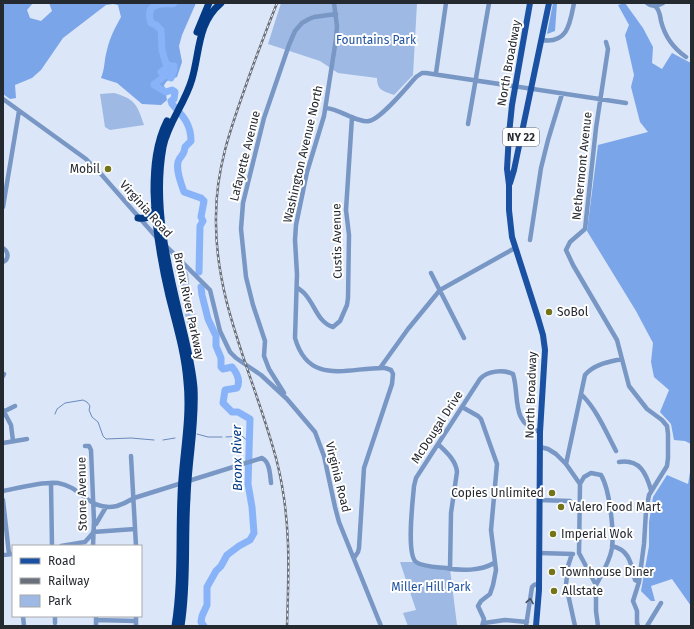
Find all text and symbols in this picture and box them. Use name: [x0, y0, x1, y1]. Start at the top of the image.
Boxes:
street label: North Broadway: [495, 19, 523, 107]
park label: Fountains Park: [336, 33, 417, 47]
street label: Washington Avenue North: [280, 84, 326, 224]
street label: Lafayette Avenue: [227, 109, 263, 203]
street label: Nethermont Avenue: [569, 111, 595, 221]
road number: NY 22: [503, 128, 539, 146]
place label: Mobil: [70, 162, 100, 176]
marker: Mobil: [103, 164, 113, 174]
street label: Virginia Road: [117, 178, 175, 240]
street label: Custis Avenue: [329, 203, 345, 279]
street label: Bronx River Parkway: [171, 251, 207, 361]
place label: SoBol: [557, 305, 589, 319]
marker: SoBol: [544, 307, 554, 317]
street label: North Broadway: [522, 351, 540, 439]
street label: McDougal Drive: [408, 388, 466, 466]
water label: Bronx River: [229, 424, 245, 491]
street label: Virginia Road: [323, 440, 353, 514]
street label: Stone Avenue: [74, 457, 90, 531]
place label: Copies Unlimited: [451, 486, 544, 500]
marker: Copies Unlimited: [547, 488, 557, 498]
place label: Valero Food Mart: [569, 500, 661, 514]
marker: Valero Food Mart: [556, 502, 566, 512]
place label: Imperial Wok: [561, 527, 633, 541]
marker: Imperial Wok: [548, 529, 558, 539]
legend: [12, 545, 142, 617]
text: Road: [48, 554, 76, 568]
place label: Townhouse Diner: [560, 565, 654, 579]
marker: Townhouse Diner: [547, 567, 557, 577]
text: Railway: [48, 574, 89, 588]
park label: Miller Hill Park: [391, 580, 472, 594]
place label: Allstate: [562, 584, 603, 598]
marker: Allstate: [549, 586, 559, 596]
text: Park: [48, 594, 72, 608]
one-way arrow: [525, 598, 533, 604]

